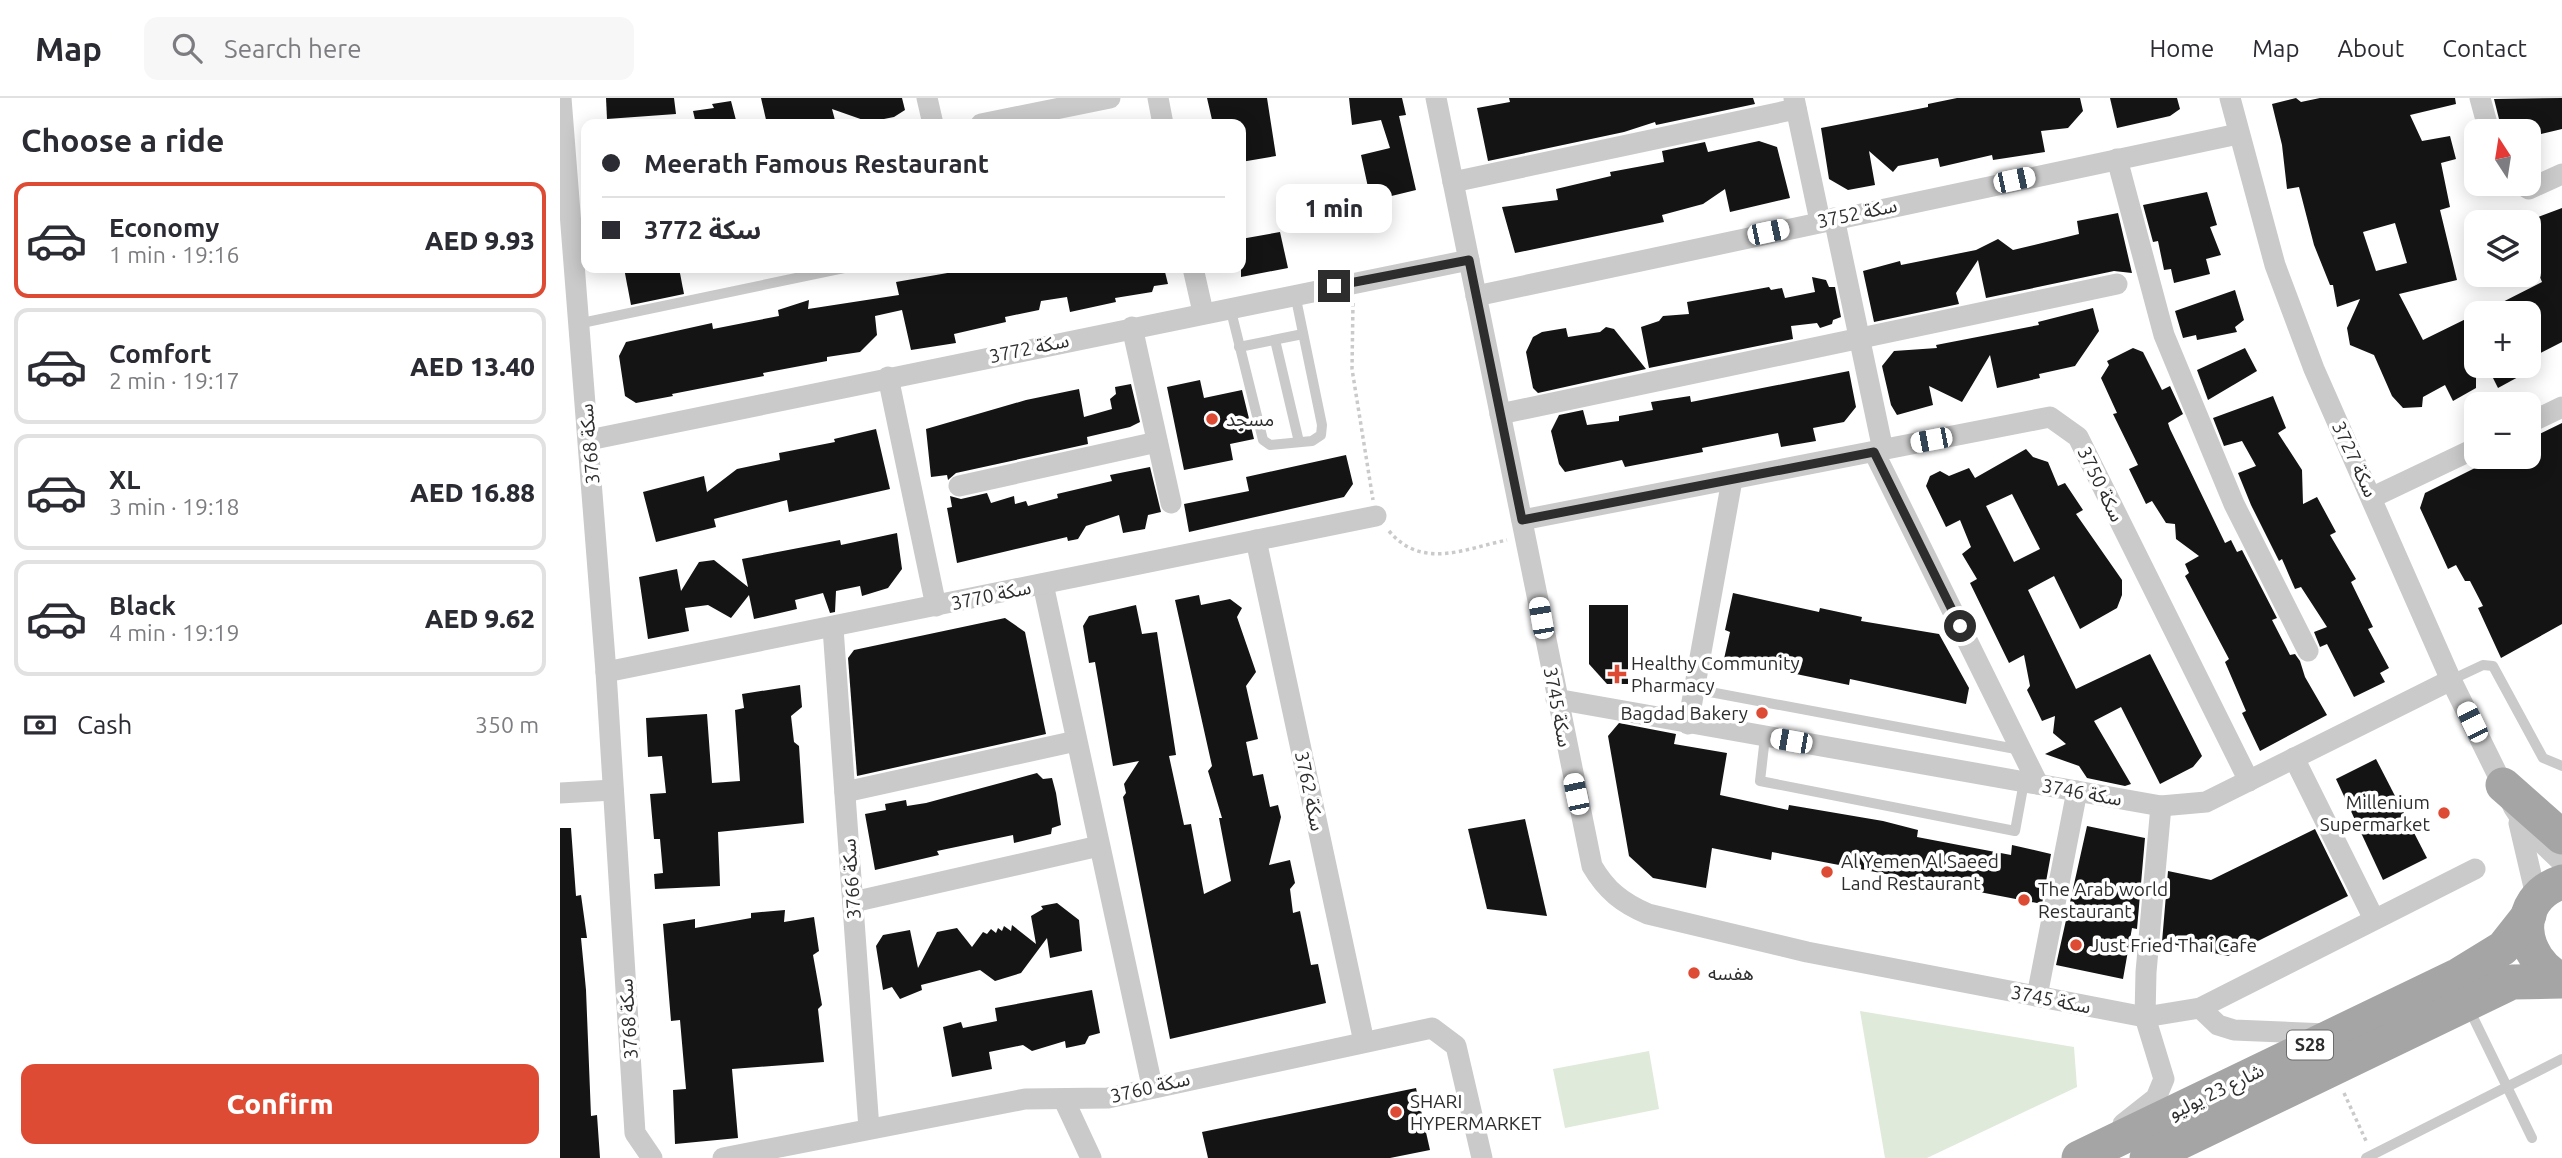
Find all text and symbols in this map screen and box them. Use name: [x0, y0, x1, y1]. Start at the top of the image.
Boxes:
search box: [144, 17, 634, 80]
icon: search: [168, 29, 206, 67]
text: Map: [35, 30, 102, 67]
text: Search here: [224, 34, 362, 63]
text: Home: [2149, 35, 2214, 62]
text: Map: [2252, 35, 2299, 62]
text: About: [2337, 35, 2404, 62]
text: Contact: [2442, 35, 2527, 62]
north arrow: [2464, 119, 2541, 196]
map controls: [2464, 119, 2541, 469]
text: Choose a ride: [21, 122, 224, 158]
text: Meerath Famous Restaurant: [644, 149, 989, 178]
car: [1992, 165, 2037, 195]
callout: 1 min: [1276, 184, 1392, 234]
street label: سكة 3752: [1815, 194, 1899, 232]
text: 1 min: [1305, 196, 1363, 221]
icon: car: [25, 209, 88, 272]
button: layers: [2464, 210, 2541, 287]
text: Economy: [109, 213, 219, 242]
text: سكة 3772: [644, 215, 761, 244]
car: [1746, 217, 1791, 247]
text: AED 9.93: [425, 226, 535, 255]
text: 1 min · 19:16: [109, 242, 240, 267]
route end: [1318, 270, 1350, 302]
button: +: [2464, 301, 2541, 378]
street label: سكة 3772: [987, 329, 1071, 367]
icon: car: [25, 335, 88, 398]
text: Comfort: [109, 339, 212, 368]
text: AED 13.40: [410, 352, 535, 381]
text: 2 min · 19:17: [109, 368, 240, 393]
button: −: [2464, 392, 2541, 469]
street label: سكة 3768: [575, 403, 603, 485]
place label: مسجد: [1226, 408, 1274, 430]
marker: مسجد: [1204, 411, 1220, 427]
street label: سكة 3727: [2328, 418, 2382, 500]
car: [1909, 426, 1954, 454]
street label: سكة 3750: [2073, 443, 2129, 525]
icon: car: [25, 461, 88, 524]
text: XL: [109, 465, 140, 494]
text: AED 16.88: [410, 478, 535, 507]
text: 3 min · 19:18: [109, 494, 240, 519]
street label: سكة 3770: [949, 576, 1033, 614]
icon: car: [25, 587, 88, 650]
text: Black: [109, 591, 176, 620]
car: [1528, 595, 1555, 641]
text: AED 9.62: [425, 604, 535, 633]
route start: [1944, 610, 1976, 642]
text: 4 min · 19:19: [109, 620, 240, 645]
place label: Healthy Community Pharmacy: [1631, 652, 1800, 696]
street label: سكة 3745: [1539, 665, 1577, 749]
marker: Healthy Community Pharmacy: [1609, 666, 1625, 682]
car: [2454, 699, 2491, 745]
place label: Bagdad Bakery: [1621, 702, 1748, 724]
marker: Bagdad Bakery: [1754, 705, 1770, 721]
icon: cash: [21, 706, 59, 744]
text: Cash: [77, 710, 132, 739]
text: 350 m: [475, 712, 539, 737]
car: [1769, 727, 1814, 755]
street label: سكة 3762: [1291, 749, 1329, 833]
car: [1562, 771, 1591, 817]
street label: سكة 3746: [2040, 774, 2124, 810]
place label: Millenium Supermarket: [2320, 791, 2431, 835]
marker: Millenium Supermarket: [2436, 805, 2452, 821]
street label: سكة 3766: [837, 838, 865, 920]
place label: Al Yemen Al Saeed Land Restaurant: [1841, 850, 1999, 894]
marker: Al Yemen Al Saeed Land Restaurant: [1819, 864, 1835, 880]
place label: The Arab world Restaurant: [2038, 878, 2168, 922]
marker: The Arab world Restaurant: [2016, 892, 2032, 908]
place label: Just Fried Thai Cafe: [2090, 934, 2257, 956]
marker: Just Fried Thai Cafe: [2068, 937, 2084, 953]
place label: هفسه: [1708, 962, 1754, 984]
marker: هفسه: [1686, 965, 1702, 981]
street label: سكة 3768: [614, 978, 642, 1060]
street label: سكة 3745: [2009, 980, 2093, 1018]
road number: S28: [2287, 1030, 2333, 1060]
street label: شارع 23 يوليو: [2165, 1059, 2268, 1126]
button: Confirm: [21, 1064, 539, 1144]
street label: سكة 3760: [1108, 1067, 1192, 1107]
place label: SHARI HYPERMARKET: [1410, 1090, 1542, 1134]
marker: SHARI HYPERMARKET: [1388, 1104, 1404, 1120]

